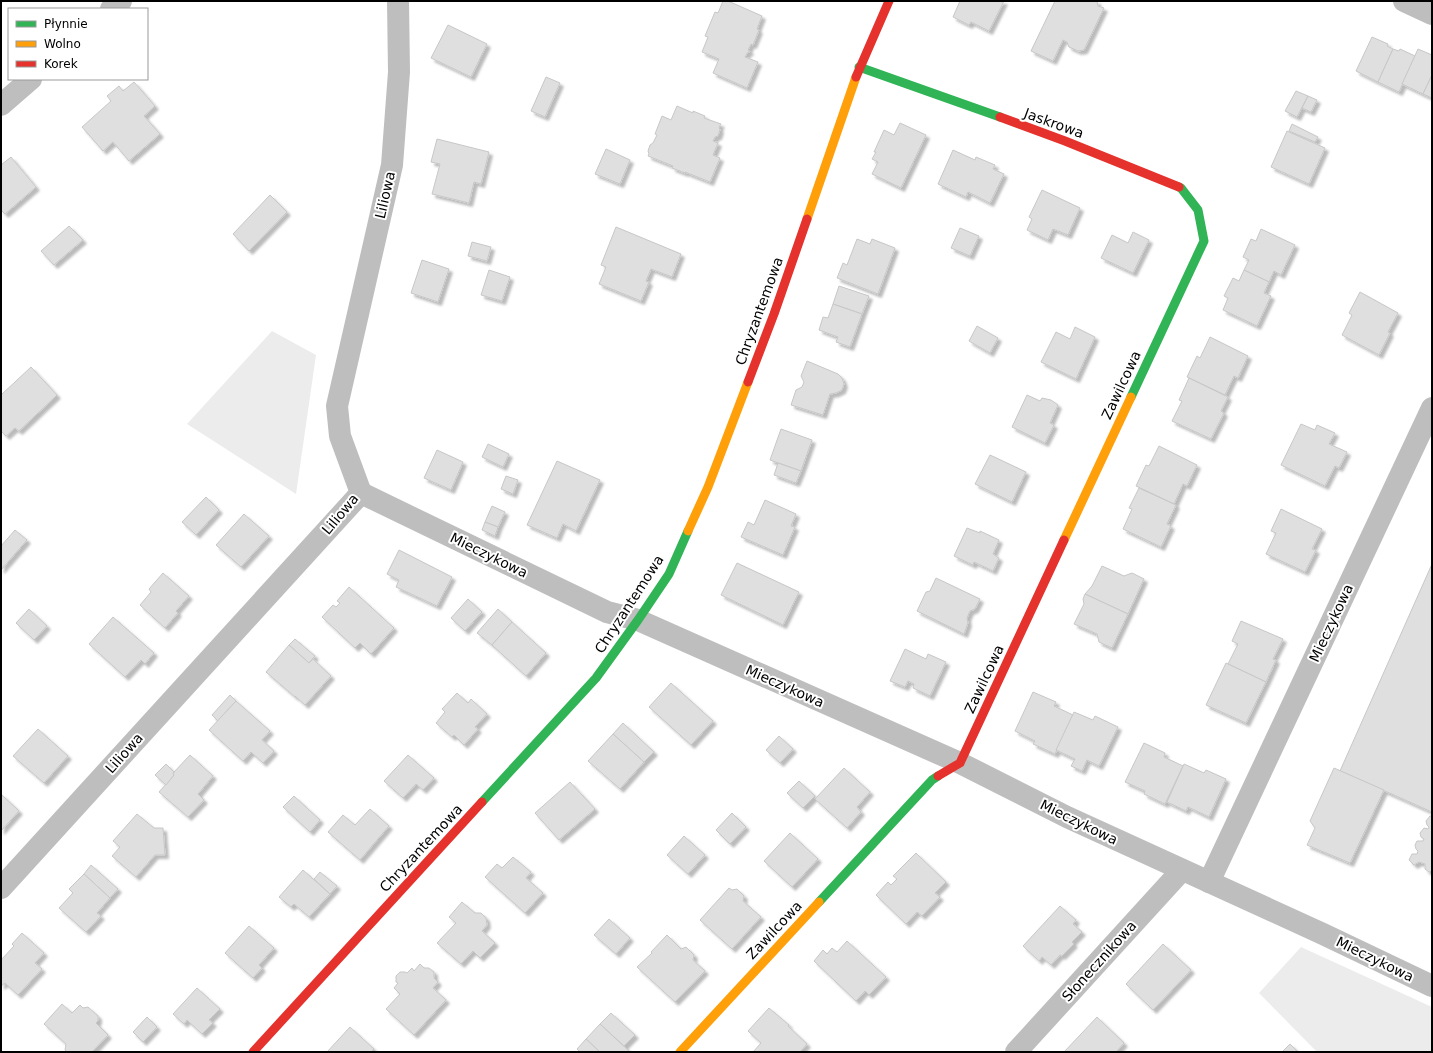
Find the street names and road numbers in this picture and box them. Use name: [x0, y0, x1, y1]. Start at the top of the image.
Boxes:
street label: Jaskrowa: [1021, 105, 1086, 141]
street label: Liliowa: [372, 170, 398, 220]
street label: Chryzantemowa: [732, 255, 786, 367]
street label: Zawilcowa: [1098, 348, 1144, 422]
street label: Liliowa: [318, 490, 362, 538]
street label: Mieczykowa: [448, 529, 530, 581]
street label: Chryzantemowa: [591, 552, 667, 656]
street label: Mieczykowa: [1306, 581, 1356, 665]
street label: Zawilcowa: [961, 642, 1007, 716]
street label: Mieczykowa: [743, 662, 827, 710]
street label: Liliowa: [102, 730, 146, 776]
street label: Mieczykowa: [1038, 796, 1120, 848]
street label: Chryzantemowa: [376, 801, 466, 895]
street label: Zawilcowa: [743, 898, 805, 962]
street label: Słonecznikowa: [1059, 917, 1139, 1005]
street label: Mieczykowa: [1334, 933, 1416, 985]

